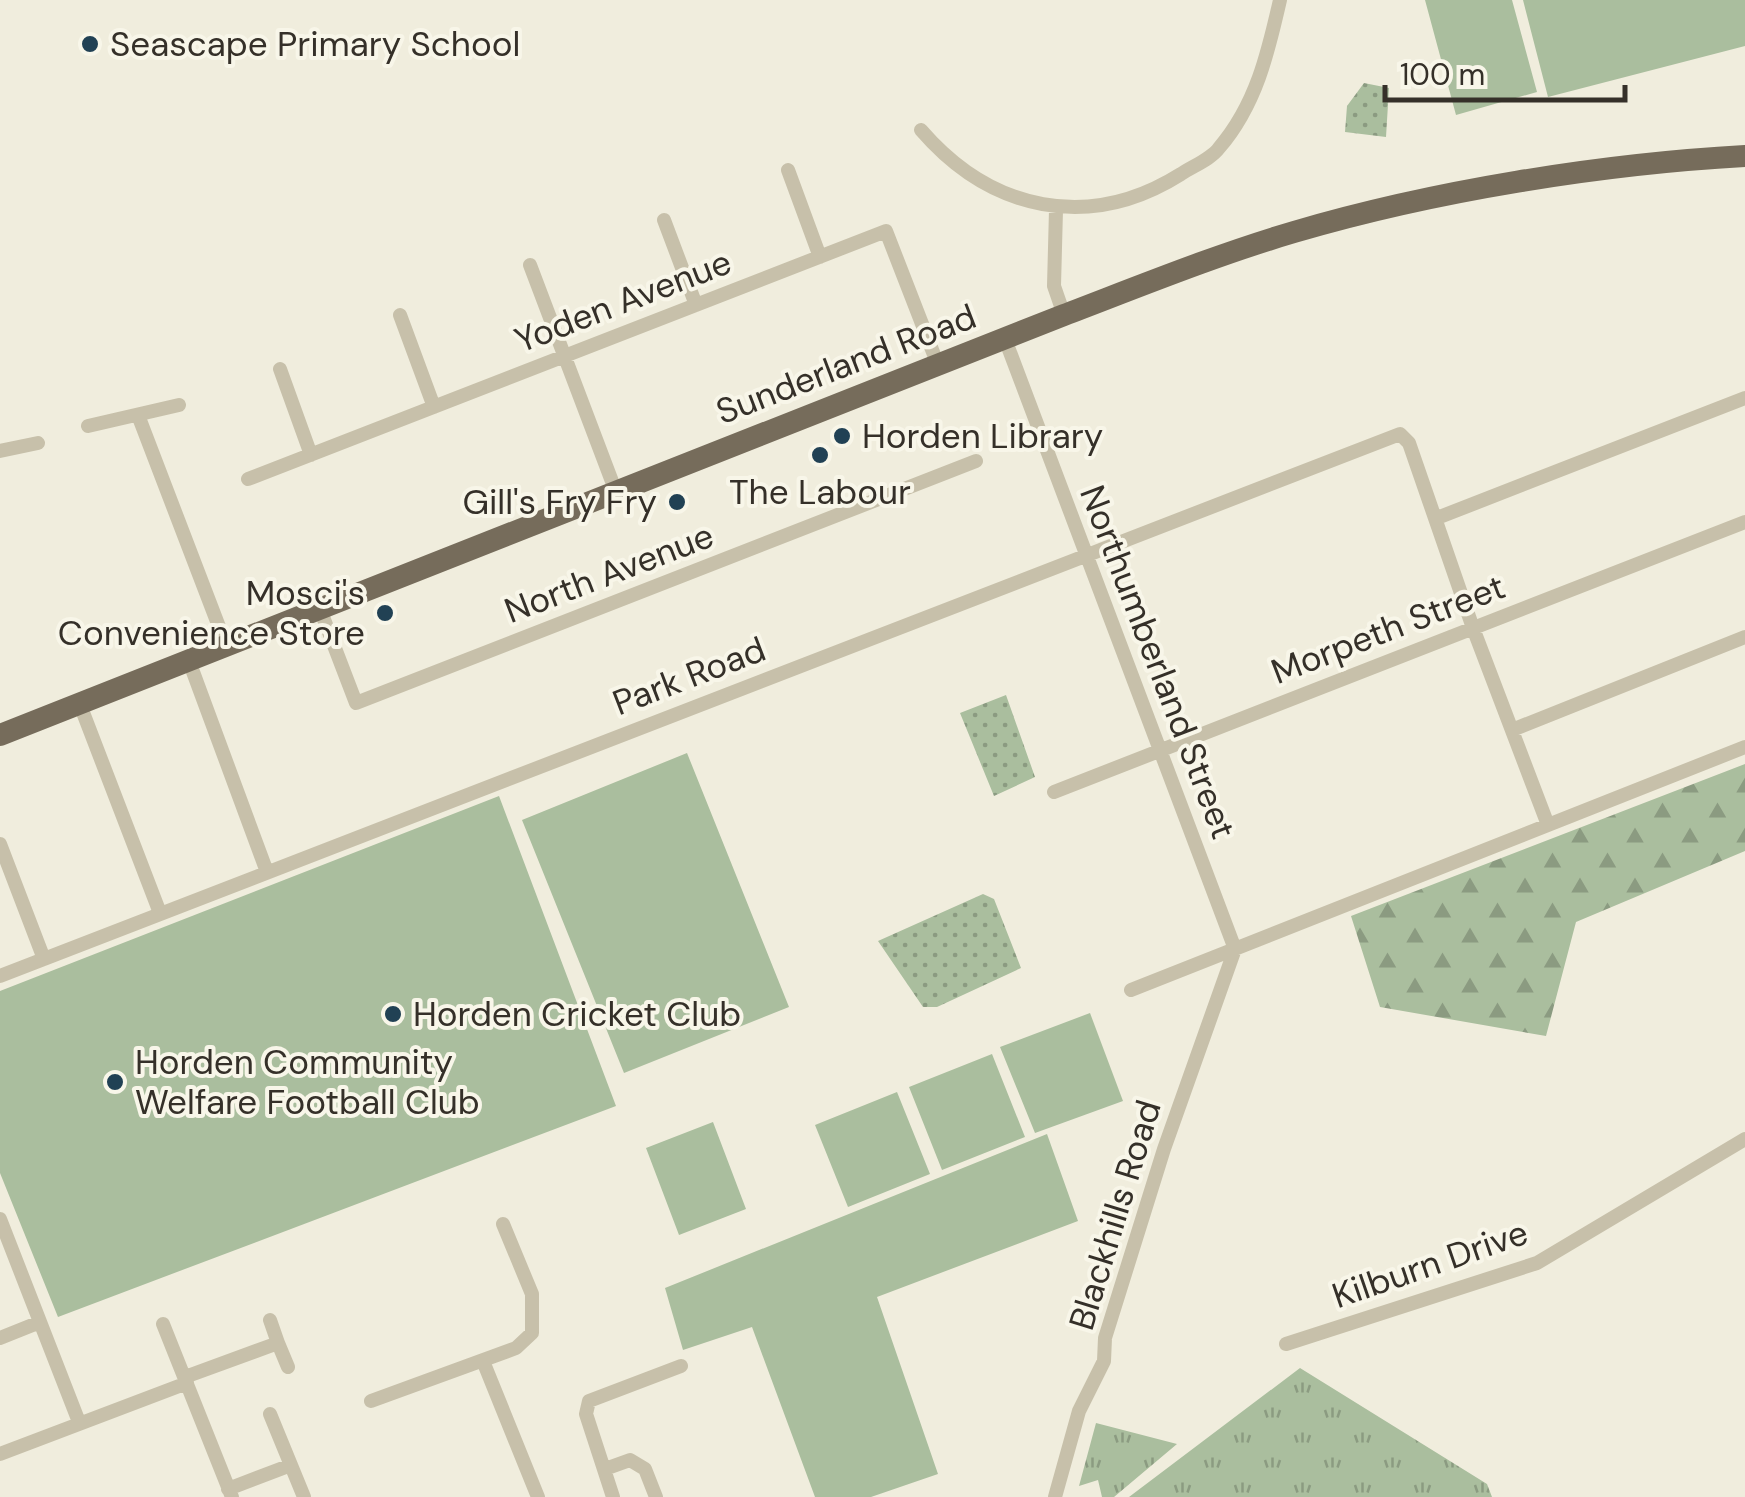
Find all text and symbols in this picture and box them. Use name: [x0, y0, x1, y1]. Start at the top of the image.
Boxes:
place label: Seascape Primary School: [110, 21, 520, 67]
marker: Seascape Primary School: [79, 33, 101, 55]
scale bar: [1385, 40, 1625, 102]
text: 100 m: [1400, 55, 1485, 94]
street label: Yoden Avenue: [508, 239, 738, 363]
street label: Sunderland Road: [709, 293, 983, 435]
place label: Horden Library: [862, 413, 1103, 459]
marker: Horden Library: [831, 425, 853, 447]
marker: The Labour: [809, 444, 831, 466]
place label: The Labour: [729, 469, 911, 515]
place label: Gill's Fry Fry: [462, 479, 657, 525]
street label: Northumberland Street: [1069, 479, 1247, 845]
marker: Gill's Fry Fry: [666, 491, 688, 513]
street label: North Avenue: [498, 512, 720, 634]
street label: Morpeth Street: [1265, 563, 1511, 695]
place label: Mosci's Convenience Store: [58, 570, 365, 656]
marker: Mosci's Convenience Store: [374, 602, 396, 624]
street label: Park Road: [606, 626, 772, 726]
place label: Horden Cricket Club: [413, 991, 741, 1037]
marker: Horden Cricket Club: [382, 1003, 404, 1025]
place label: Horden Community Welfare Football Club: [135, 1039, 480, 1125]
marker: Horden Community Welfare Football Club: [104, 1071, 126, 1093]
street label: Blackhills Road: [1058, 1094, 1172, 1336]
street label: Kilburn Drive: [1326, 1209, 1534, 1319]

